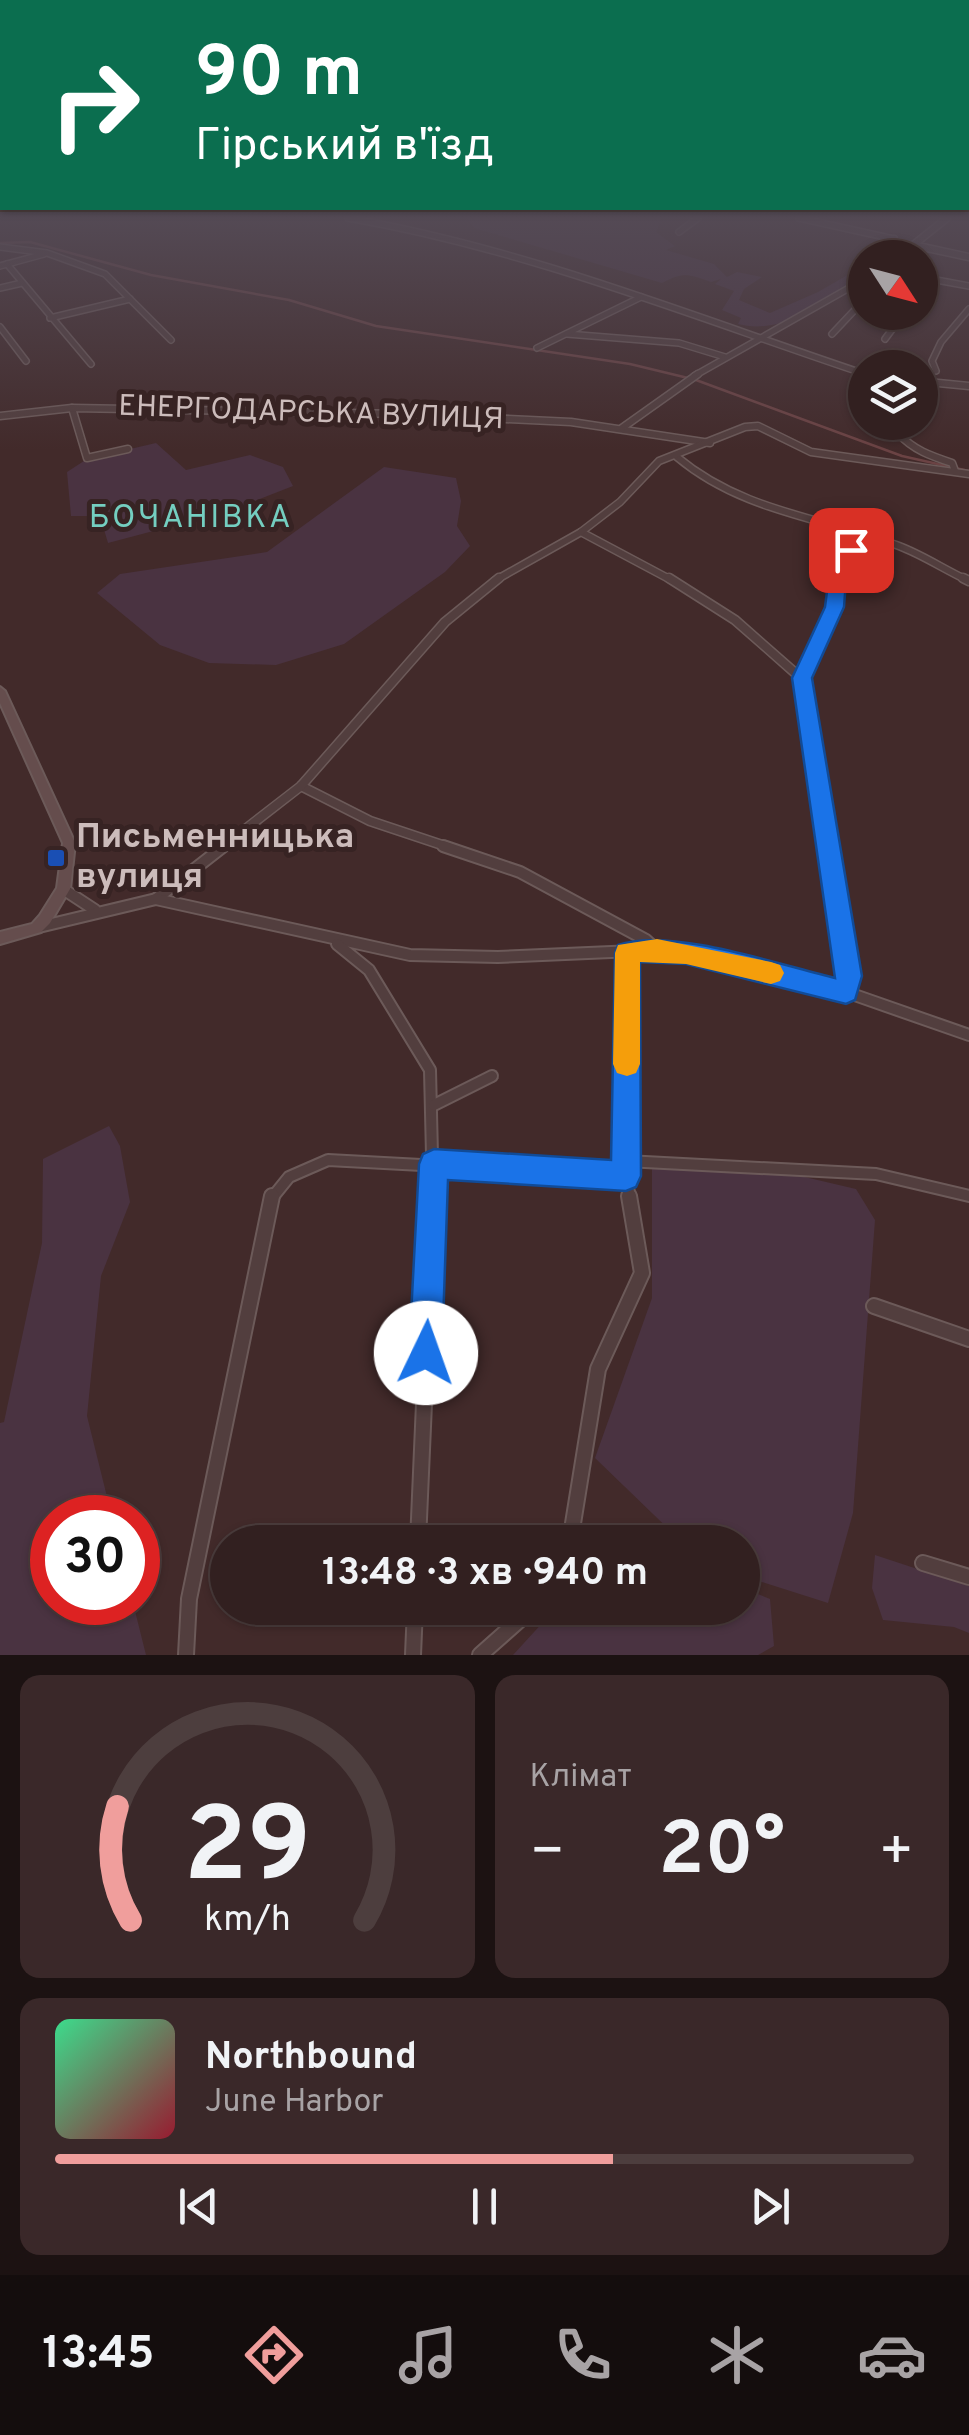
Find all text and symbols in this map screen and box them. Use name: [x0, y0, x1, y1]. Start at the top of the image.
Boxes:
text: 90 m: [195, 32, 363, 121]
icon: right: [30, 40, 160, 170]
text: Гірський в'їзд: [195, 119, 494, 176]
north arrow: [848, 240, 938, 330]
map controls: [848, 240, 938, 440]
button: layers: [848, 350, 938, 440]
street label: ЕНЕРГОДАРСЬКА ВУЛИЦЯ: [118, 389, 504, 439]
district label: БОЧАНІВКА: [89, 499, 293, 539]
pin: [809, 508, 894, 593]
icon: arrive: [824, 523, 879, 578]
place label: Письменницька вулиця: [76, 816, 354, 900]
marker: Письменницька вулиця: [45, 847, 67, 869]
position arrow: [374, 1301, 478, 1405]
speed limit sign: 30: [30, 1495, 160, 1625]
text: 13:48 · 3 хв · 940 m: [322, 1550, 648, 1599]
text: Клімат: [530, 1758, 632, 1798]
text: 29: [183, 1786, 311, 1918]
text: 20°: [659, 1806, 785, 1901]
text: −: [530, 1819, 565, 1889]
text: +: [879, 1819, 914, 1889]
text: km/h: [204, 1898, 291, 1944]
text: Northbound: [205, 2034, 417, 2083]
text: June Harbor: [205, 2083, 384, 2123]
icon: previous: [171, 2179, 226, 2234]
icon: pause: [457, 2179, 512, 2234]
icon: next: [743, 2179, 798, 2234]
icon: directions: [239, 2320, 309, 2390]
icon: music: [393, 2320, 463, 2390]
icon: phone: [548, 2320, 618, 2390]
icon: climate: [702, 2320, 772, 2390]
icon: car: [857, 2320, 927, 2390]
text: 13:45: [42, 2327, 155, 2384]

